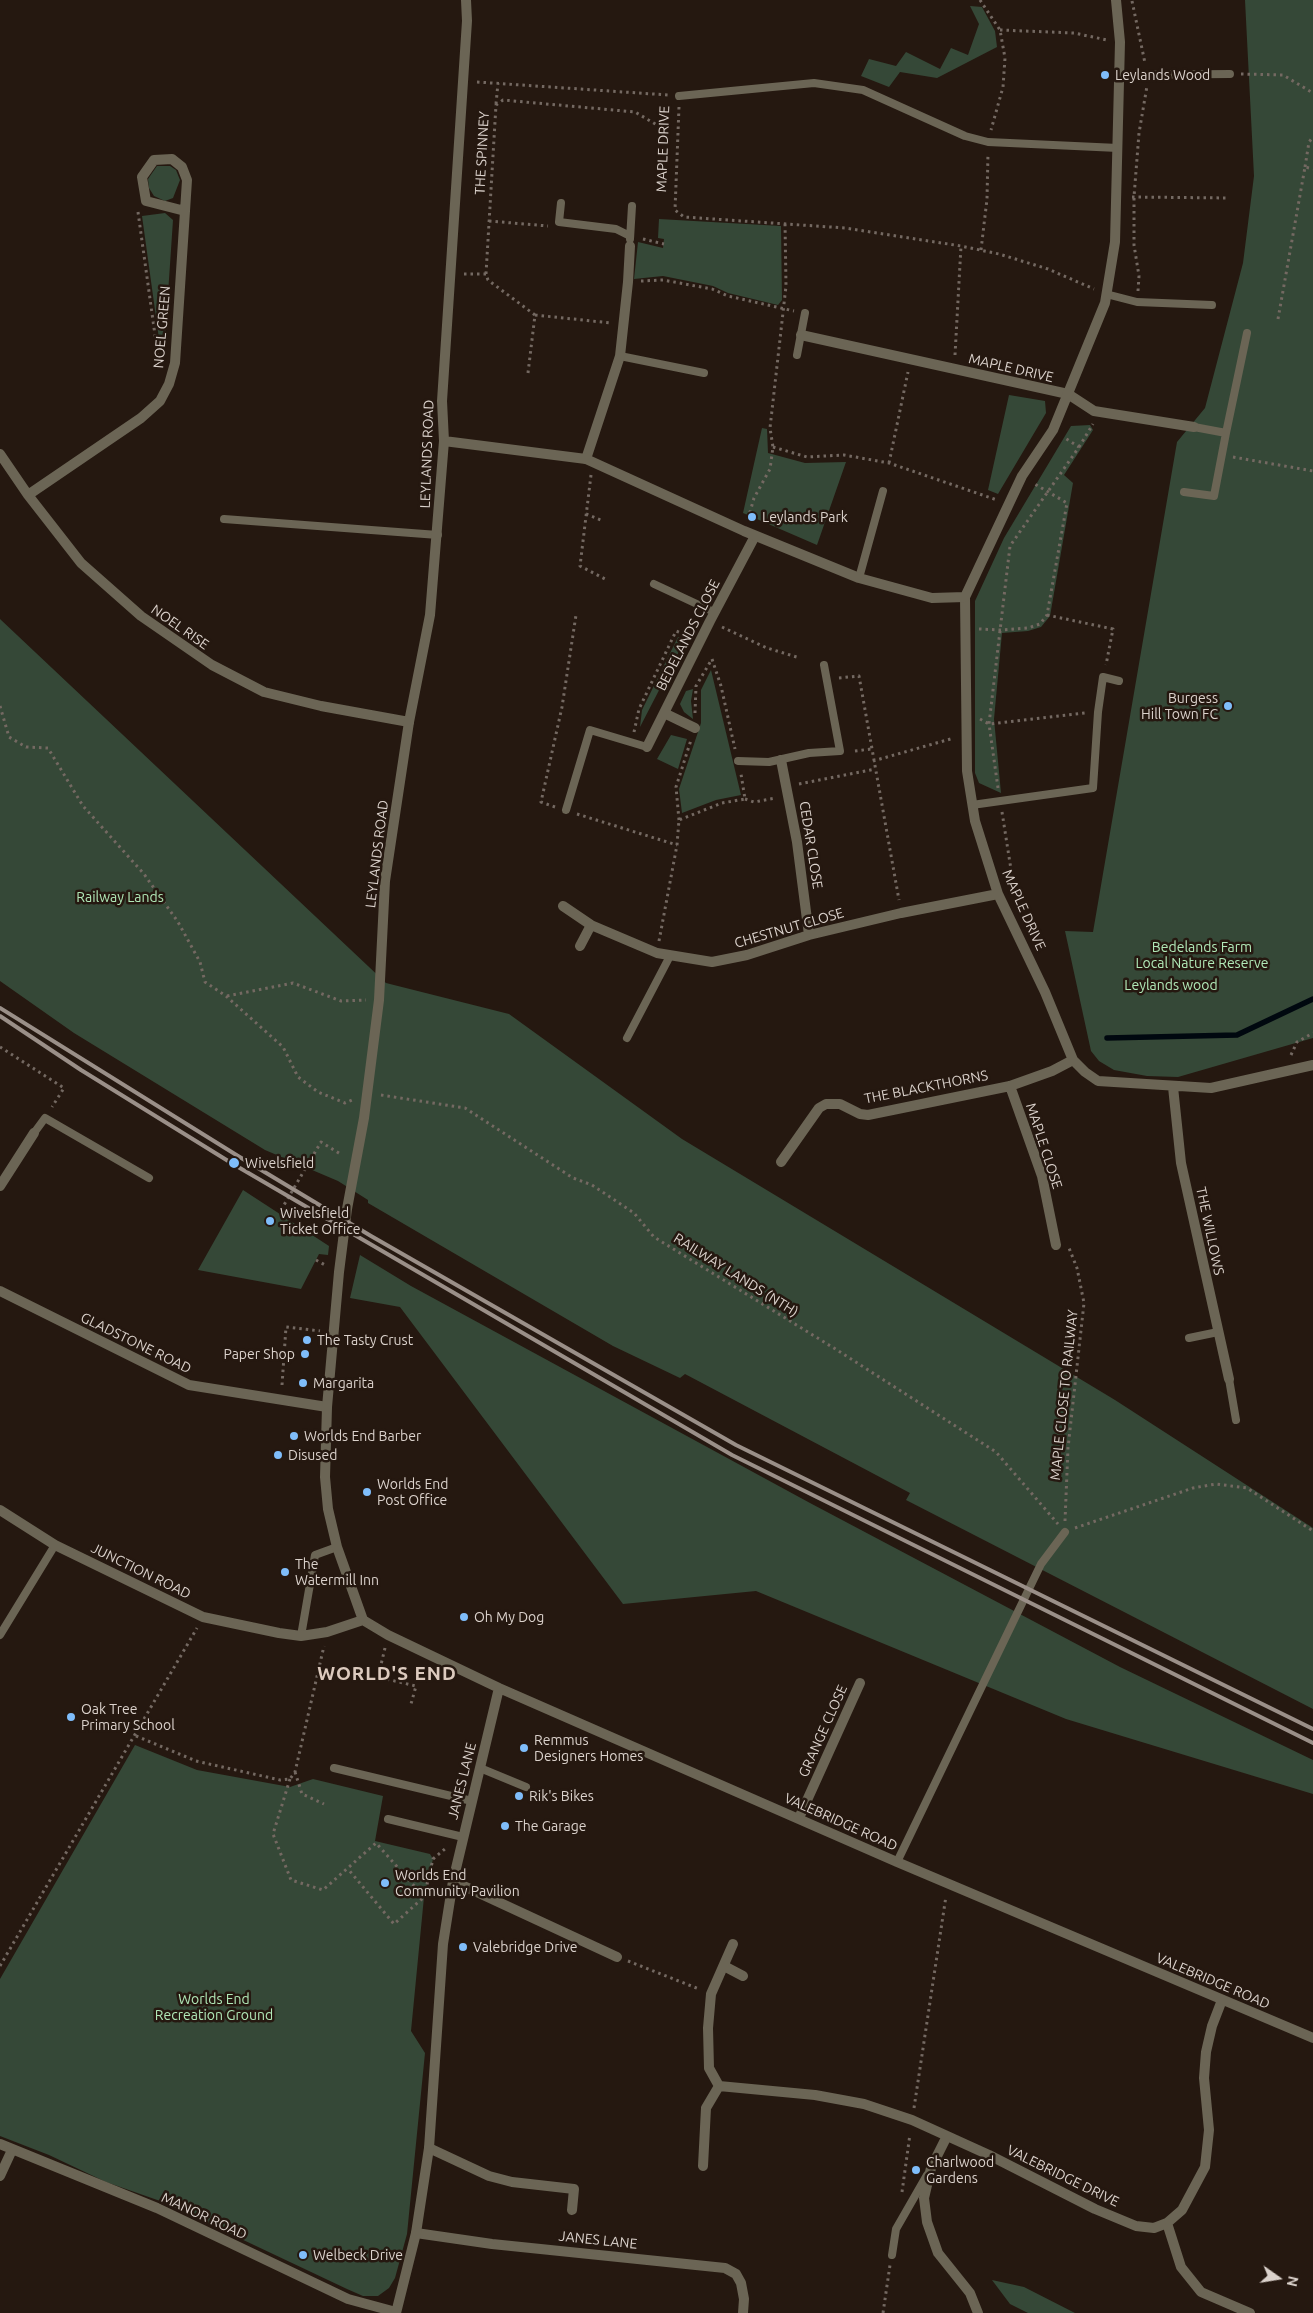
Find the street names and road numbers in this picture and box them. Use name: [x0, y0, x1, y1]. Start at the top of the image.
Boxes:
street label: MAPLE DRIVE: [653, 105, 673, 193]
street label: THE SPINNEY: [471, 111, 493, 195]
street label: NOEL GREEN: [150, 285, 174, 369]
street label: MAPLE DRIVE: [967, 350, 1055, 386]
street label: LEYLANDS ROAD: [417, 399, 437, 509]
street label: BEDELANDS CLOSE: [653, 576, 723, 694]
street label: NOEL RISE: [148, 601, 212, 653]
street label: LEYLANDS ROAD: [362, 799, 392, 909]
street label: CEDAR CLOSE: [796, 800, 826, 890]
street label: MAPLE DRIVE: [999, 867, 1049, 953]
street label: CHESTNUT CLOSE: [732, 904, 846, 952]
street label: THE BLACKTHORNS: [863, 1067, 989, 1107]
street label: MAPLE CLOSE: [1022, 1101, 1066, 1191]
street label: THE WILLOWS: [1192, 1185, 1228, 1277]
street label: RAILWAY LANDS (NTH): [670, 1230, 802, 1320]
street label: GLADSTONE ROAD: [78, 1309, 194, 1377]
street label: MAPLE CLOSE TO RAILWAY: [1047, 1309, 1081, 1481]
street label: JUNCTION ROAD: [88, 1540, 194, 1602]
street label: GRANGE CLOSE: [795, 1682, 851, 1780]
street label: JANES LANE: [444, 1741, 480, 1821]
street label: VALEBRIDGE ROAD: [782, 1789, 900, 1855]
street label: VALEBRIDGE ROAD: [1154, 1949, 1272, 2013]
street label: VALEBRIDGE DRIVE: [1004, 2142, 1122, 2210]
street label: MANOR ROAD: [159, 2189, 249, 2243]
street label: JANES LANE: [558, 2228, 638, 2252]

